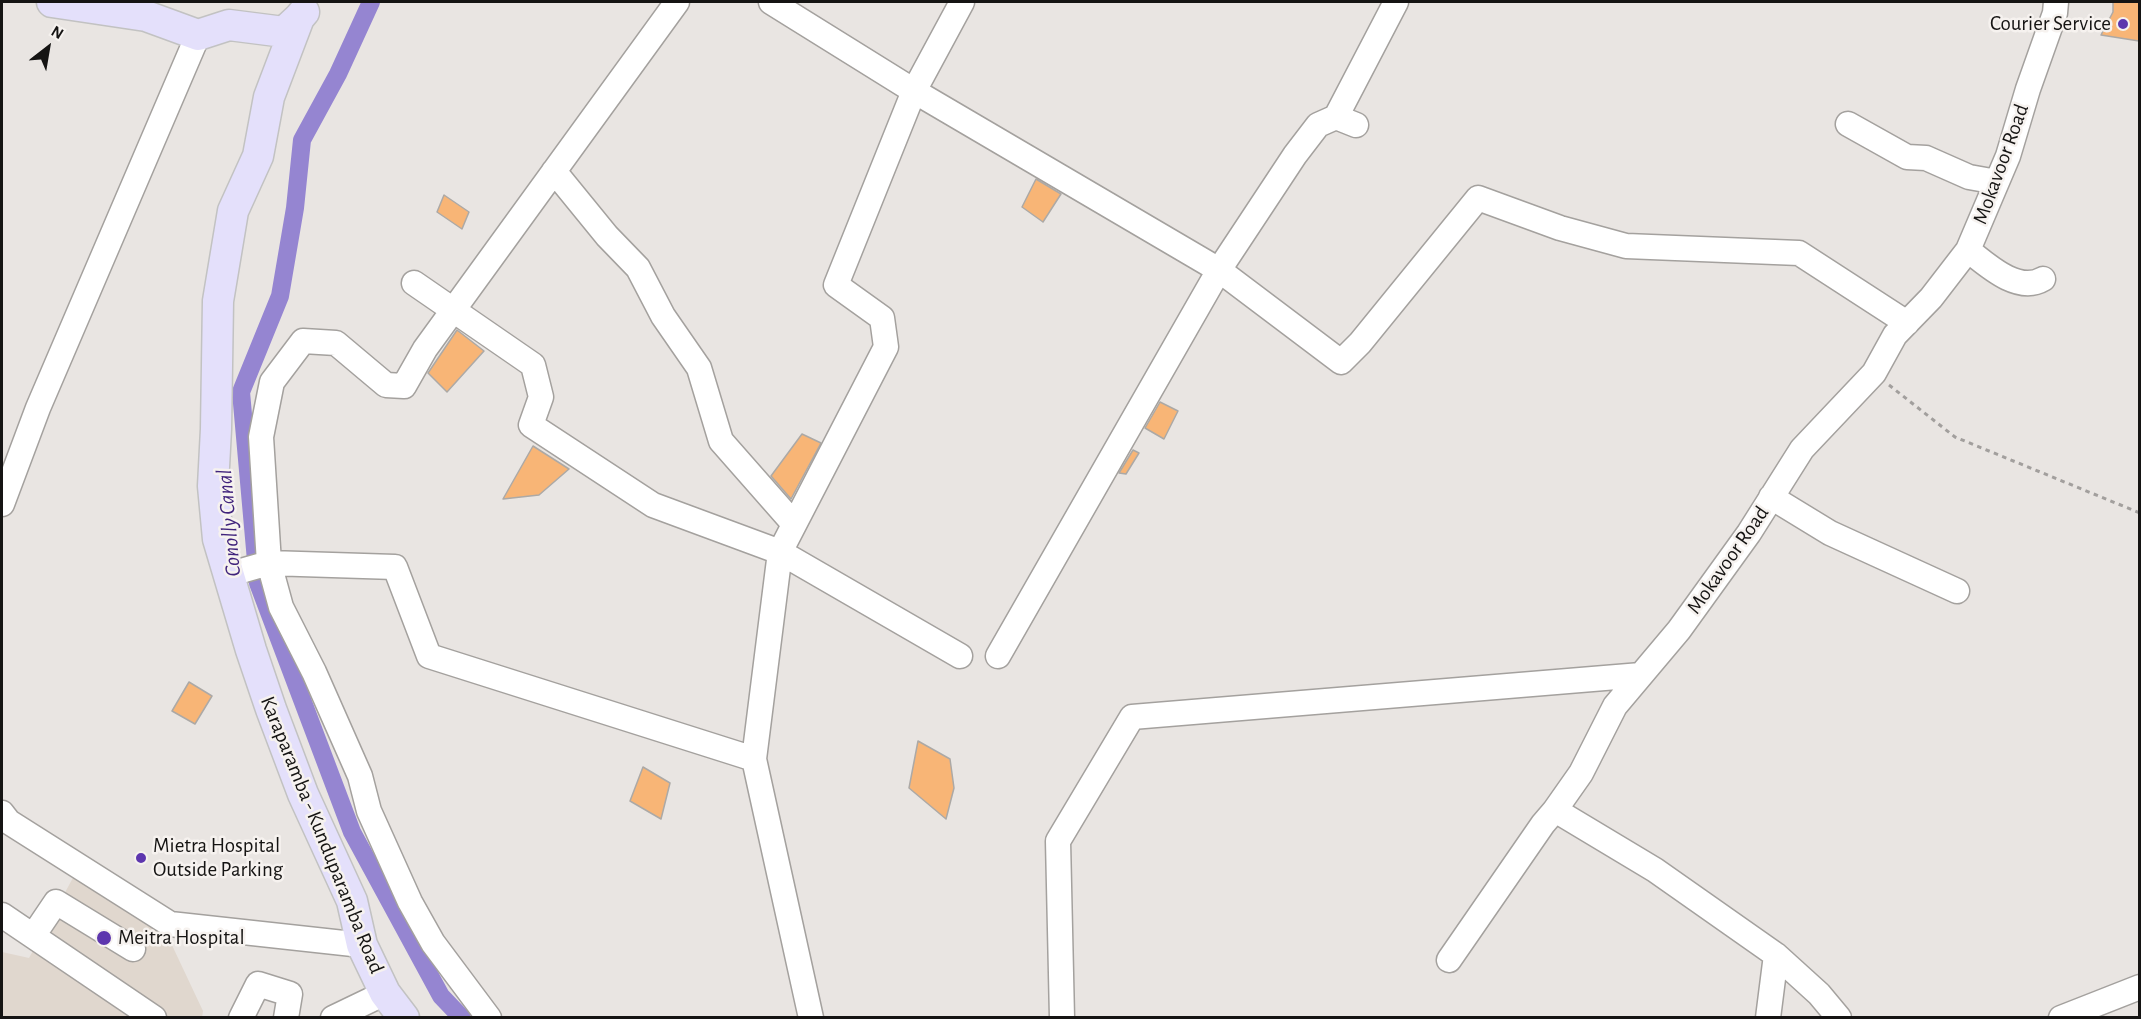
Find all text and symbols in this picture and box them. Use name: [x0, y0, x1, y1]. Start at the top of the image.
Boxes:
place label: Courier Service: [1990, 11, 2111, 37]
marker: Courier Service: [2116, 17, 2130, 31]
north arrow: [18, 18, 78, 78]
text: N: [48, 23, 66, 42]
street label: Mokavoor Road: [1968, 100, 2034, 228]
water label: Conolly Canal: [211, 468, 247, 578]
street label: Mokavoor Road: [1682, 501, 1774, 619]
street label: Karaparamba - Kunduparamba Road: [255, 693, 389, 977]
place label: Mietra Hospital Outside Parking: [153, 833, 283, 883]
marker: Mietra Hospital Outside Parking: [134, 851, 148, 865]
place label: Meitra Hospital: [118, 925, 245, 951]
marker: Meitra Hospital: [95, 929, 113, 947]

